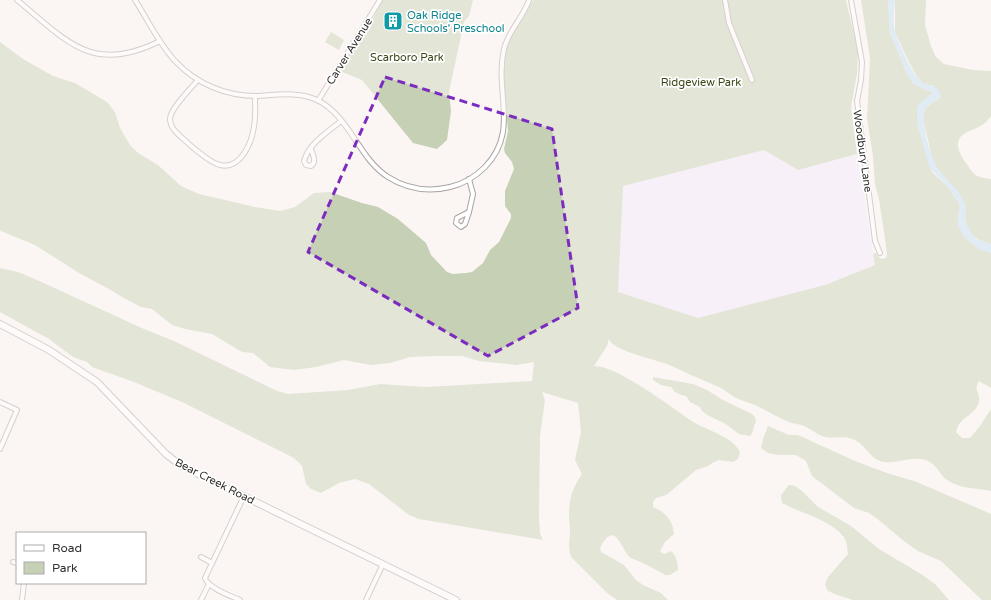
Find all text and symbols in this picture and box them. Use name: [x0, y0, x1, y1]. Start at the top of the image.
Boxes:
place label: Oak Ridge Schools' Preschool: [407, 9, 505, 35]
building icon: Oak Ridge Schools' Preschool: [382, 10, 404, 32]
street label: Carver Avenue: [324, 15, 375, 87]
park label: Scarboro Park: [370, 51, 444, 64]
park label: Ridgeview Park: [661, 76, 741, 89]
street label: Woodbury Lane: [850, 109, 875, 193]
street label: Bear Creek Road: [173, 456, 257, 507]
legend: [16, 532, 146, 584]
text: Road: [52, 541, 82, 555]
text: Park: [52, 561, 78, 575]

